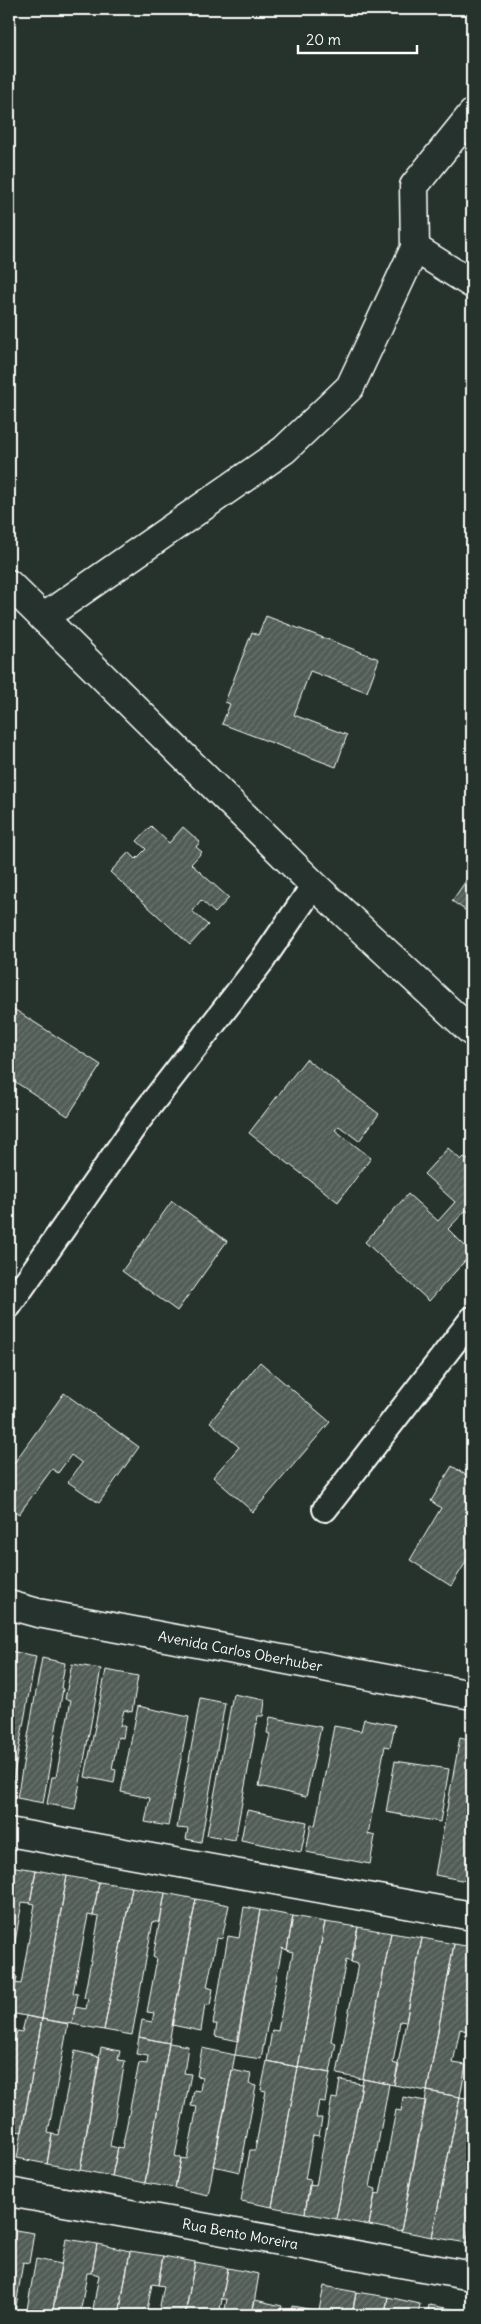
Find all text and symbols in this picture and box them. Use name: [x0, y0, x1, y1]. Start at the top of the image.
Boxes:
scale bar: [298, 22, 417, 54]
text: 20 m: [306, 30, 341, 49]
street label: Avenida Carlos Oberhuber: [157, 1627, 324, 1676]
street label: Rua Bento Moreira: [181, 2215, 300, 2253]

